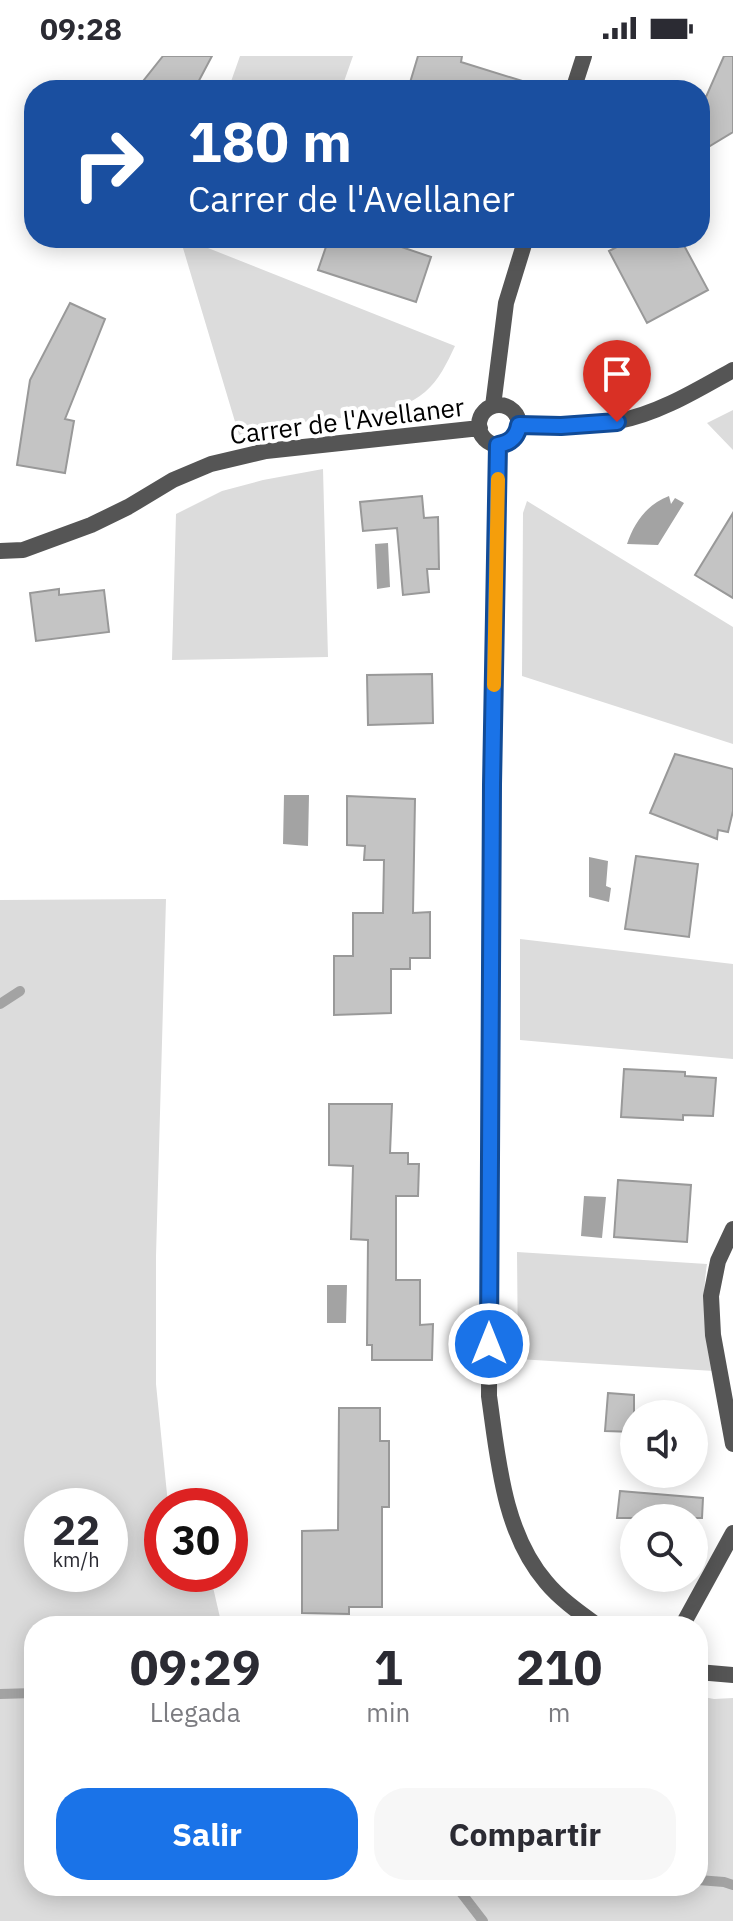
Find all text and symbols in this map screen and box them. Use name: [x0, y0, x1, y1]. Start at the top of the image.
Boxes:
text: 09:28: [40, 9, 122, 48]
text: 180 m: [188, 105, 352, 177]
icon: right: [56, 112, 160, 216]
text: Carrer de l'Avellaner: [188, 175, 515, 222]
pin: [583, 340, 651, 422]
icon: arrive: [595, 352, 639, 396]
street label: Carrer de l'Avellaner: [228, 389, 467, 451]
position arrow: [447, 1302, 531, 1386]
map controls: [620, 1400, 708, 1592]
button: sound: [620, 1400, 708, 1488]
speed limit sign: 30: [144, 1488, 248, 1592]
text: 22: [52, 1504, 100, 1556]
button: search: [620, 1504, 708, 1592]
text: km/h: [52, 1546, 100, 1573]
text: 09:29: [130, 1636, 261, 1698]
text: 1: [374, 1636, 403, 1698]
text: 210: [516, 1636, 602, 1698]
text: Llegada: [150, 1695, 241, 1729]
text: min: [366, 1695, 410, 1729]
text: m: [548, 1695, 570, 1729]
button: Salir: [56, 1788, 358, 1880]
button: Compartir: [374, 1788, 676, 1880]

